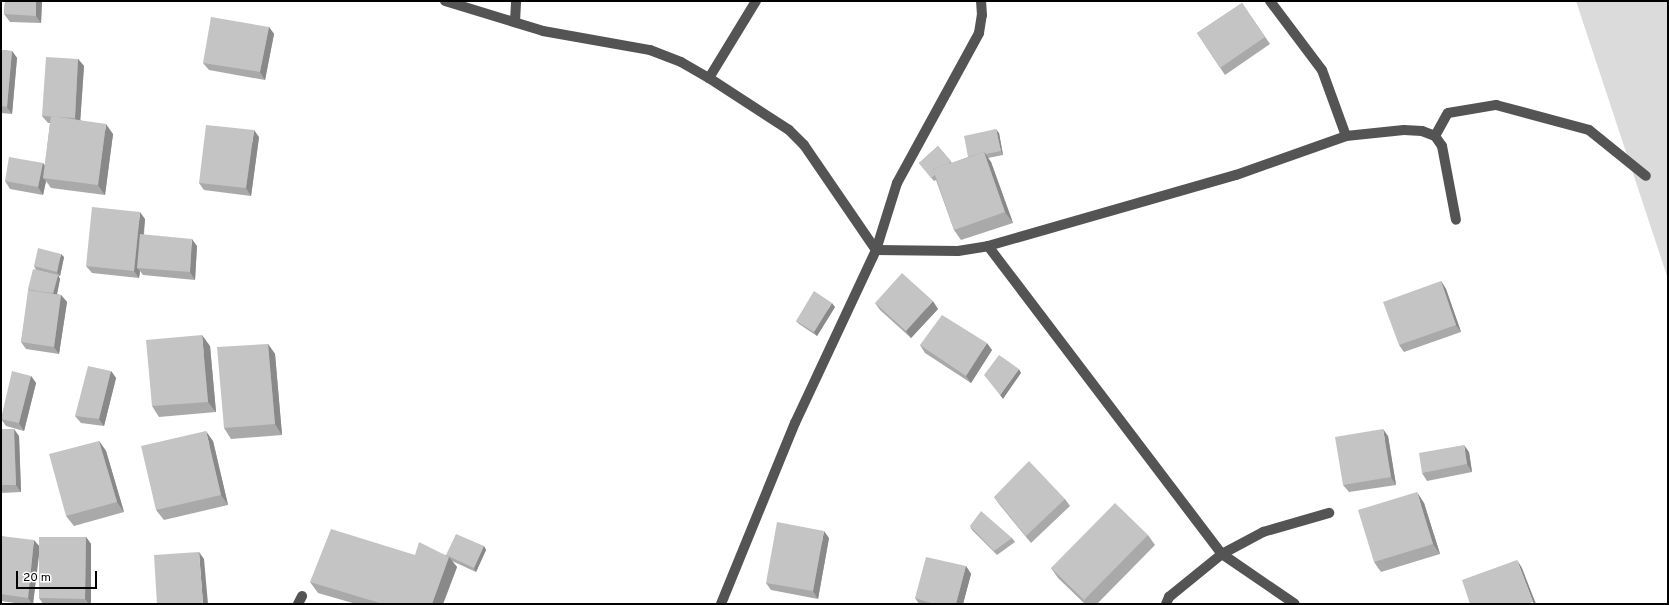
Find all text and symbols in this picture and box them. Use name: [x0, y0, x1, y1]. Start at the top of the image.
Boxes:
scale bar: [18, 563, 99, 589]
text: 20 m: [23, 570, 51, 586]

